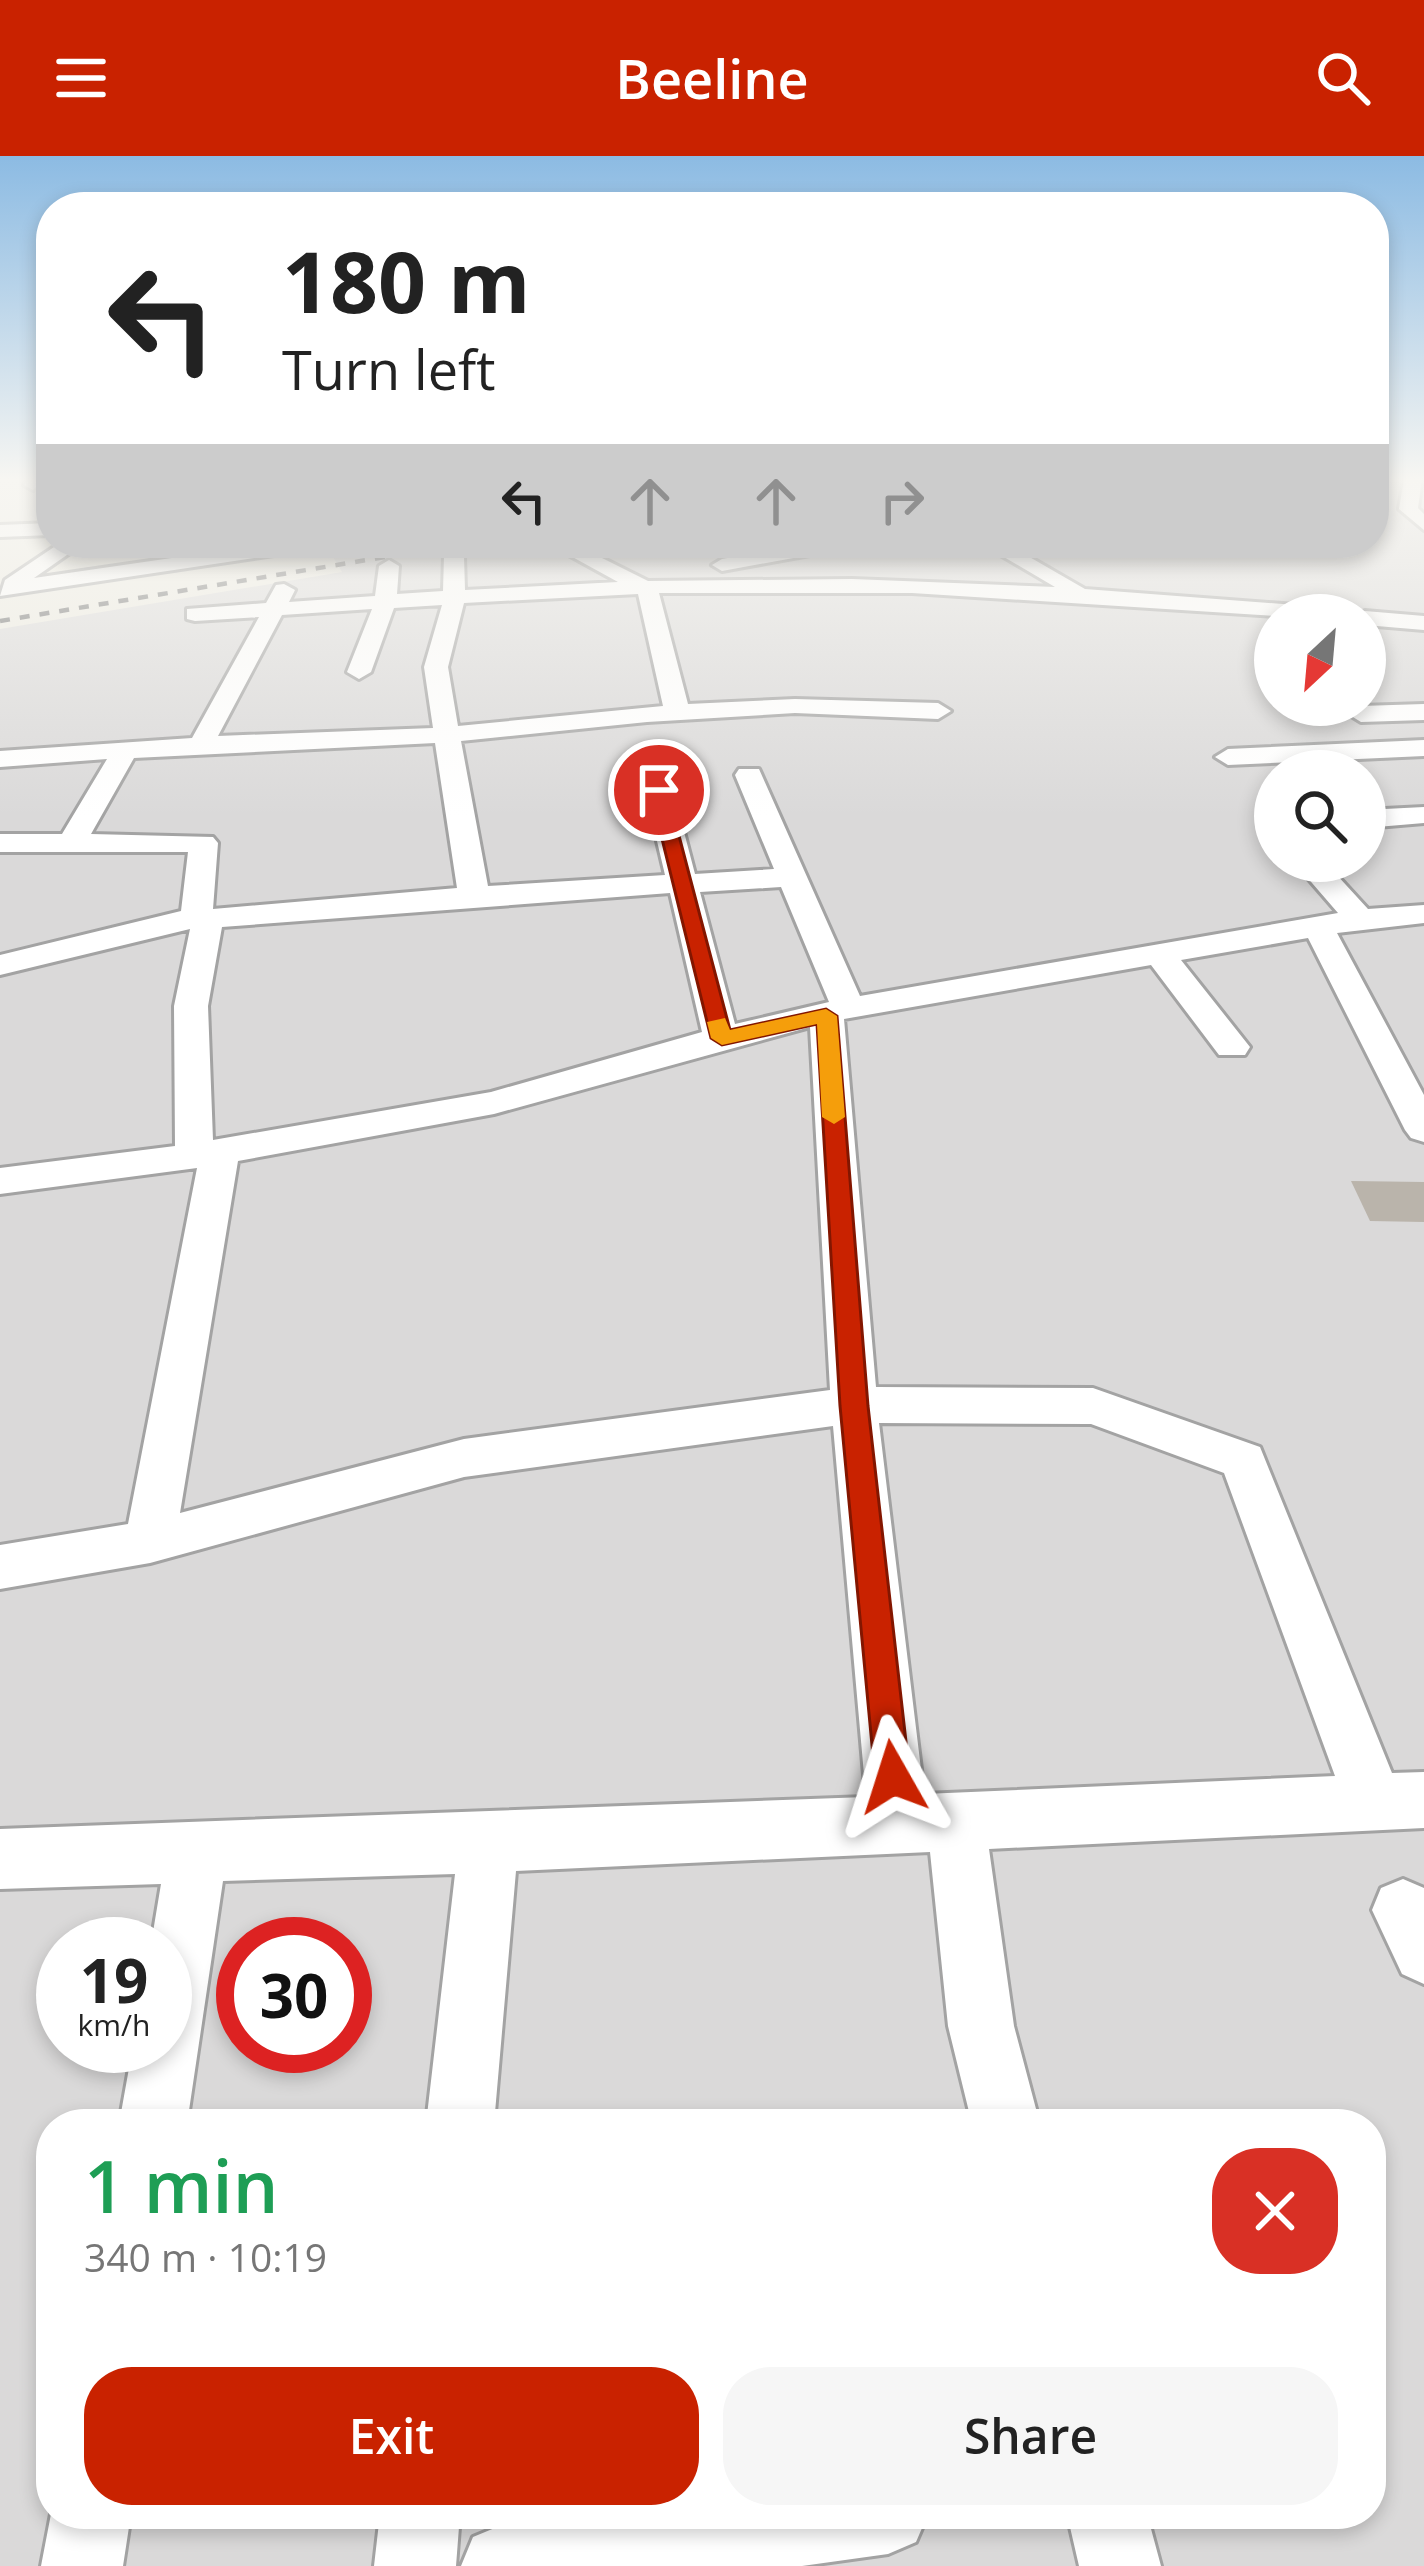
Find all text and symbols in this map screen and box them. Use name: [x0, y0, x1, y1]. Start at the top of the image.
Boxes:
text: Beeline: [615, 41, 809, 115]
icon: menu: [48, 45, 114, 111]
icon: search: [1310, 45, 1376, 111]
text: 180 m: [282, 223, 530, 338]
icon: left: [84, 240, 240, 396]
text: Turn left: [282, 332, 495, 406]
icon: left: [491, 468, 557, 534]
icon: ahead: [617, 468, 683, 534]
icon: ahead: [743, 468, 809, 534]
icon: right: [869, 468, 935, 534]
north arrow: [1254, 594, 1386, 726]
map controls: [1254, 594, 1386, 882]
pin: [608, 739, 710, 841]
button: search: [1254, 750, 1386, 882]
icon: arrive: [626, 757, 692, 823]
position arrow: [830, 1714, 956, 1840]
speed limit sign: 30: [216, 1917, 372, 2073]
text: 19: [80, 1939, 148, 2021]
text: km/h: [78, 2004, 150, 2045]
text: 1 min: [84, 2136, 278, 2234]
button: close: [1212, 2148, 1338, 2274]
text: 340 m · 10:19: [84, 2230, 327, 2283]
button: Exit: [84, 2367, 699, 2505]
button: Share: [723, 2367, 1338, 2505]

